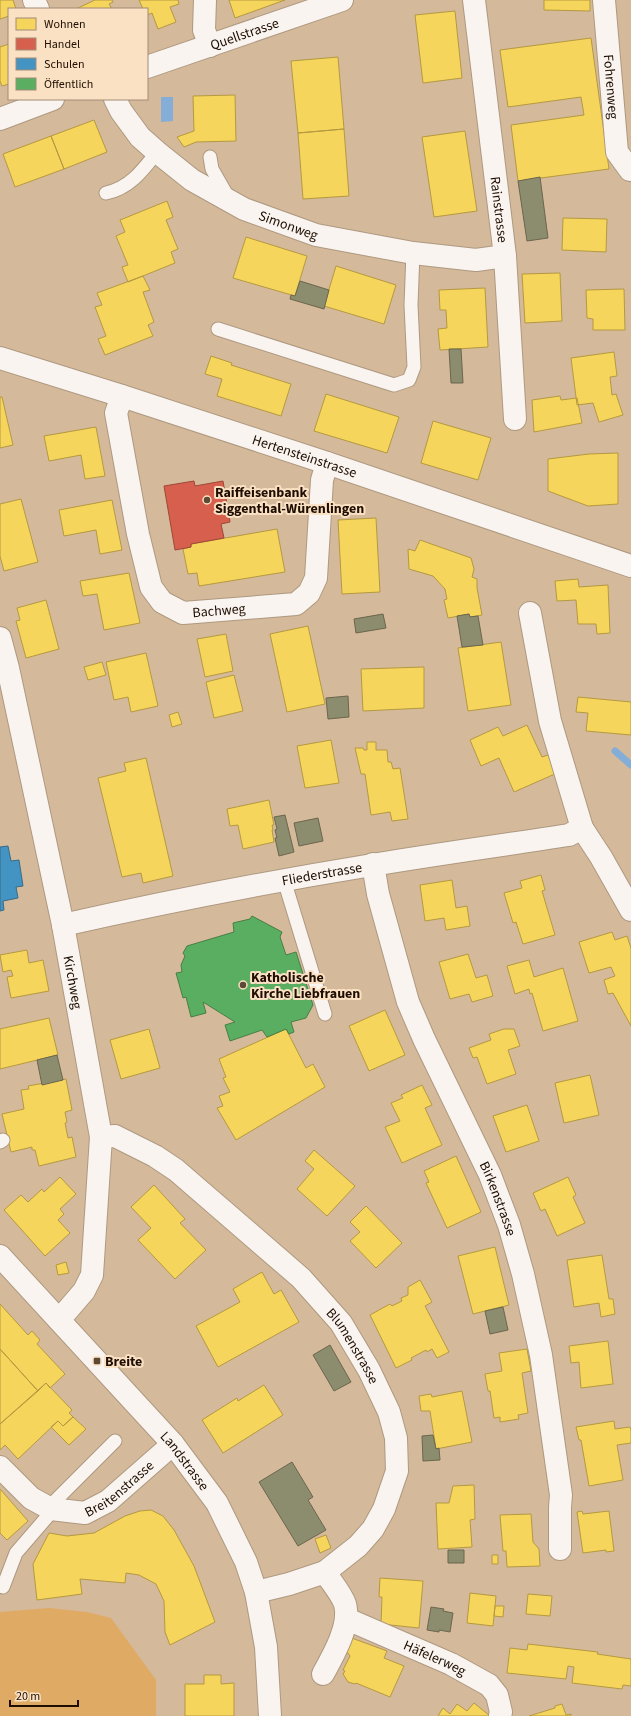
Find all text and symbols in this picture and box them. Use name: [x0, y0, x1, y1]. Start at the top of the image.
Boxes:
legend: [8, 8, 148, 100]
street label: Quellstrasse: [208, 13, 282, 56]
text: Wohnen: [44, 16, 86, 33]
text: Handel: [44, 36, 80, 53]
street label: Fohrenweg: [598, 53, 623, 120]
text: Schulen: [44, 56, 85, 73]
text: Öffentlich: [44, 76, 93, 93]
street label: Rainstrasse: [484, 175, 512, 244]
street label: Simonweg: [256, 206, 321, 246]
street label: Hertensteinstrasse: [250, 430, 359, 483]
place label: Raiffeisenbank Siggenthal-Würenlingen: [215, 483, 364, 519]
marker: Raiffeisenbank Siggenthal-Würenlingen: [202, 495, 212, 505]
street label: Bachweg: [192, 599, 246, 623]
street label: Fliederstrasse: [280, 858, 364, 891]
street label: Kirchweg: [58, 954, 87, 1011]
place label: Katholische Kirche Liebfrauen: [251, 968, 360, 1004]
marker: Katholische Kirche Liebfrauen: [238, 980, 248, 990]
street label: Birkenstrasse: [474, 1158, 521, 1238]
street label: Blumenstrasse: [321, 1304, 383, 1387]
place label: Breite: [105, 1352, 142, 1372]
marker: Breite: [92, 1356, 102, 1366]
street label: Landstrasse: [155, 1427, 213, 1495]
street label: Breitenstrasse: [81, 1456, 159, 1523]
street label: Häfelerweg: [400, 1636, 469, 1681]
scale bar: [10, 1682, 78, 1708]
text: 20 m: [16, 1688, 40, 1705]

